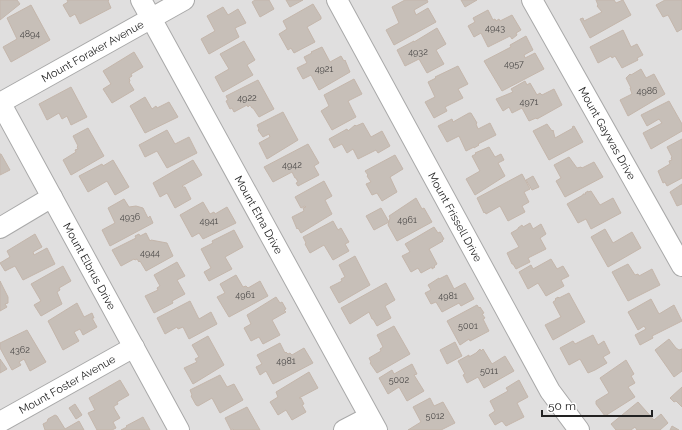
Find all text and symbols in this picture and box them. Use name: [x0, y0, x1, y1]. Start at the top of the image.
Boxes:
street label: Mount Foraker Avenue: [39, 18, 146, 85]
house number: 4943: [485, 23, 505, 33]
house number: 4894: [20, 29, 40, 39]
house number: 4932: [408, 47, 428, 57]
house number: 4957: [504, 59, 524, 69]
house number: 4921: [315, 64, 334, 74]
street label: Mount Gaywas Drive: [575, 85, 638, 183]
house number: 4986: [637, 86, 658, 96]
house number: 4922: [237, 93, 257, 103]
house number: 4971: [520, 97, 539, 107]
house number: 4942: [282, 160, 302, 170]
street label: Mount Frissell Drive: [425, 170, 485, 265]
street label: Mount Etna Drive: [232, 174, 285, 257]
house number: 4936: [120, 212, 141, 222]
house number: 4961: [397, 215, 417, 225]
house number: 4941: [200, 216, 219, 226]
street label: Mount Elbrus Drive: [60, 221, 118, 312]
house number: 4944: [140, 248, 160, 258]
house number: 4961: [235, 290, 255, 300]
house number: 4981: [438, 291, 458, 301]
house number: 5001: [458, 321, 478, 331]
house number: 4362: [10, 345, 30, 355]
street label: Mount Foster Avenue: [17, 352, 118, 417]
house number: 4981: [276, 356, 296, 366]
house number: 5011: [480, 366, 498, 376]
house number: 5002: [389, 375, 410, 385]
scale bar: [542, 392, 652, 418]
text: 50 m: [548, 399, 576, 413]
house number: 5012: [426, 411, 445, 421]

